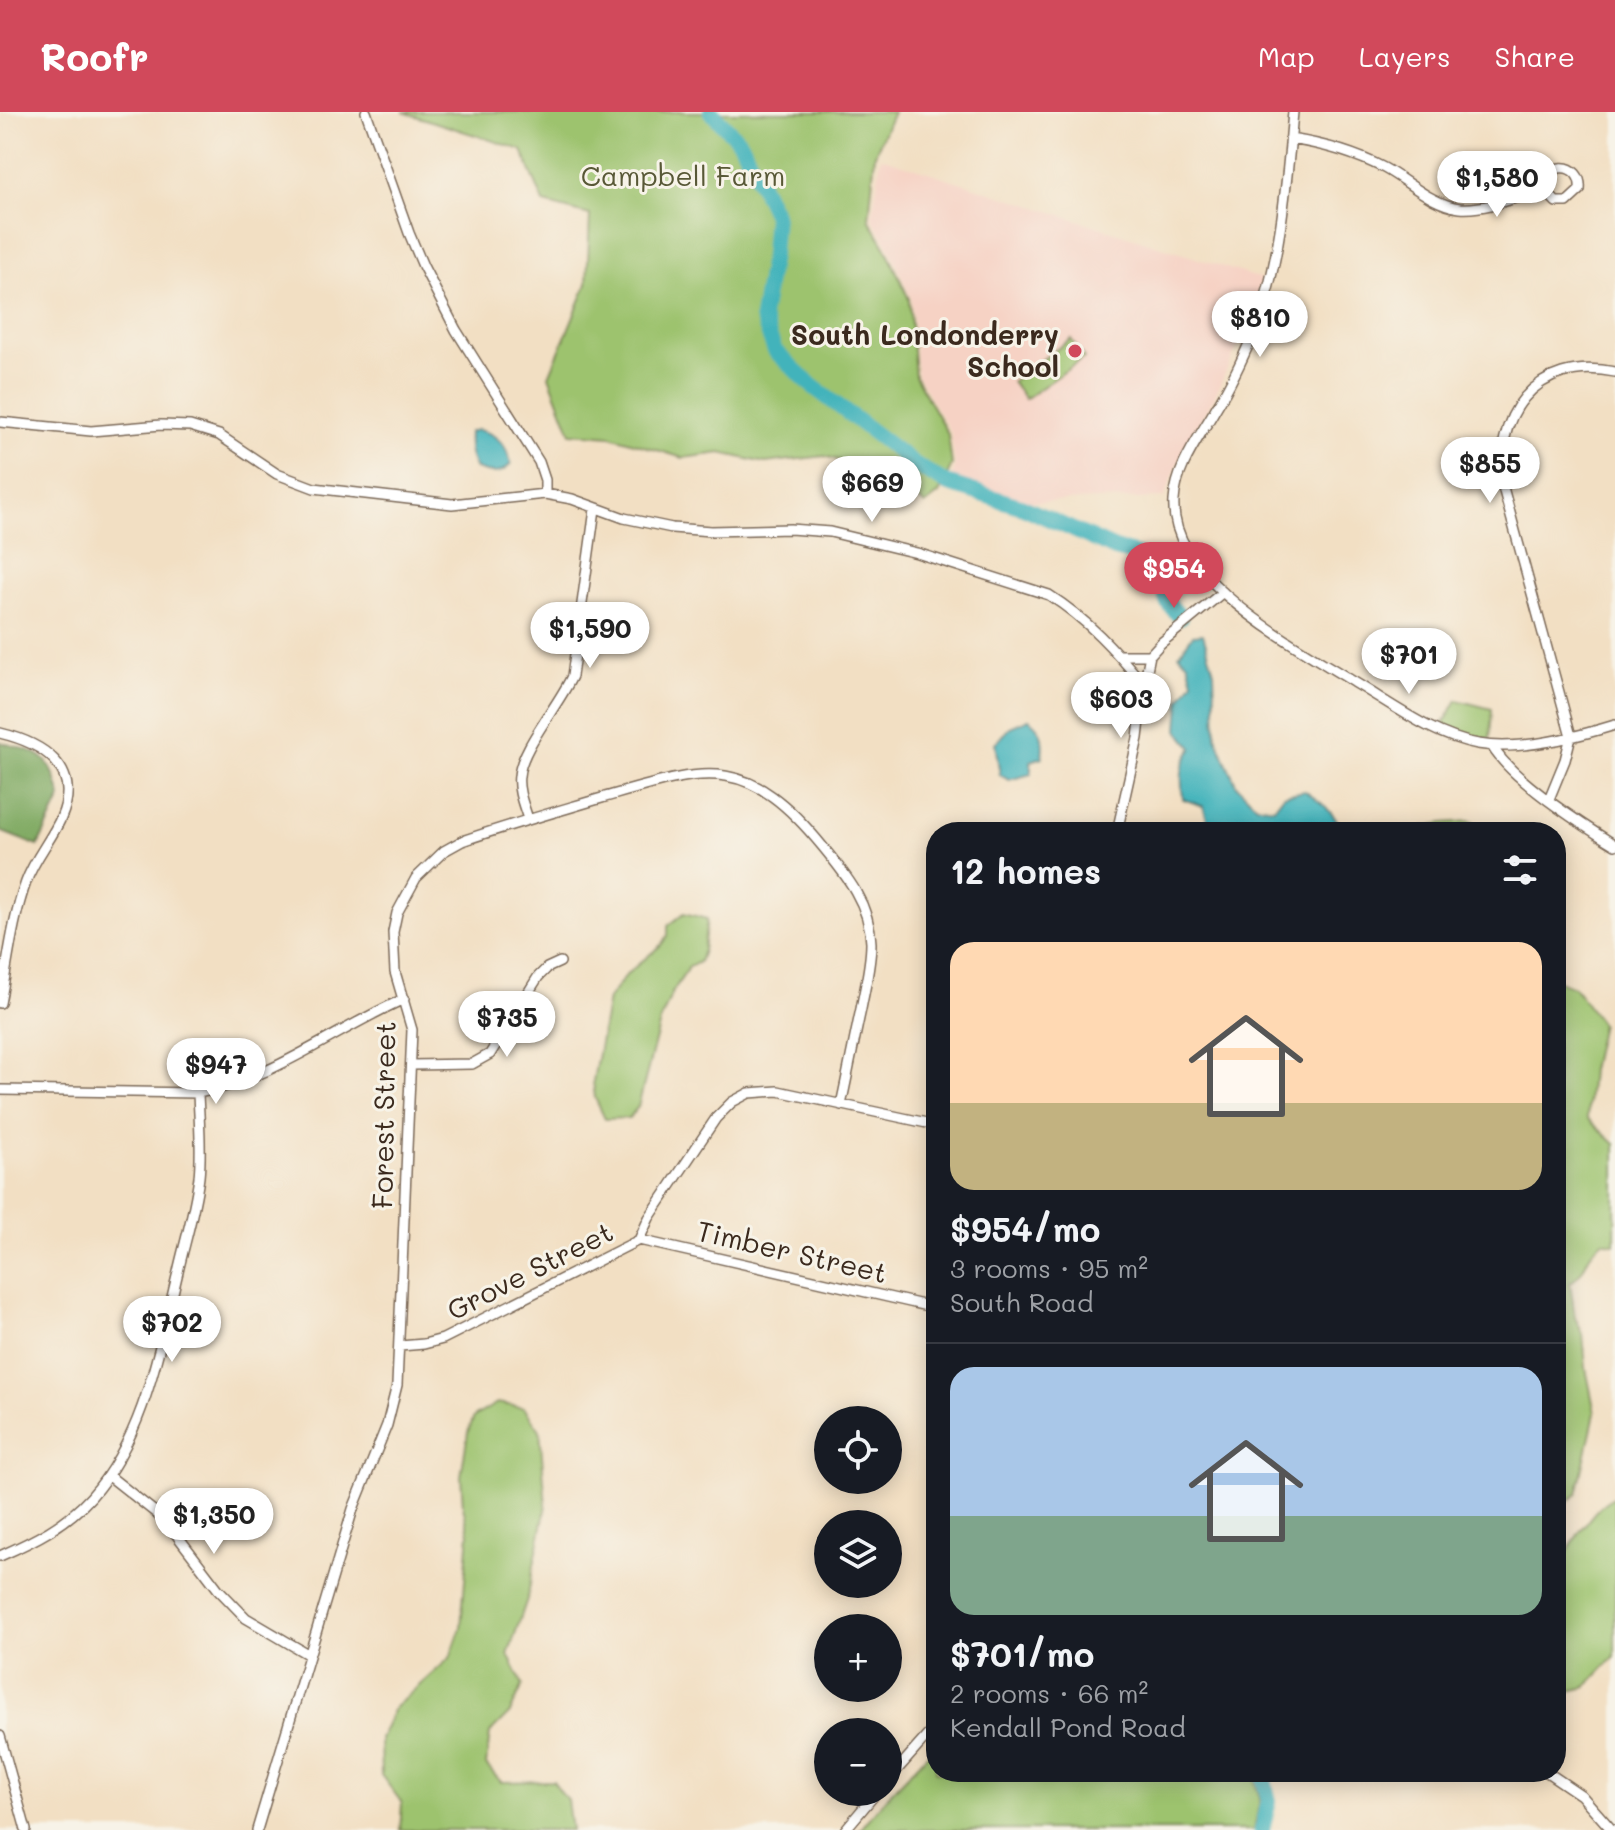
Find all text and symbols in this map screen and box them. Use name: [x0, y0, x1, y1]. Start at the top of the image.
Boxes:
text: Roofr: [40, 31, 149, 81]
text: Map: [1258, 38, 1315, 74]
text: Layers: [1359, 38, 1451, 74]
text: Share: [1495, 38, 1575, 74]
pin: $1,580: [1432, 151, 1562, 219]
park label: Campbell Farm: [581, 157, 785, 193]
text: $1,580: [1455, 160, 1539, 194]
pin: $810: [1213, 291, 1307, 359]
text: $810: [1230, 300, 1290, 334]
place label: South Londonderry School: [791, 316, 1059, 384]
marker: South Londonderry School: [1066, 342, 1084, 360]
pin: $855: [1443, 437, 1537, 505]
text: $855: [1459, 446, 1521, 480]
pin: $669: [825, 456, 919, 524]
text: $669: [840, 465, 904, 499]
pin: $954: [1127, 542, 1221, 610]
text: $954: [1142, 551, 1206, 585]
pin: $1,590: [525, 602, 655, 670]
text: $1,590: [548, 611, 632, 645]
pin: $701: [1362, 628, 1456, 696]
text: $701: [1380, 637, 1438, 671]
pin: $603: [1074, 672, 1168, 740]
text: $603: [1089, 681, 1153, 715]
text: 12 homes: [950, 848, 1101, 893]
icon: filters: [1498, 848, 1542, 892]
pin: $735: [460, 991, 554, 1059]
icon: home: [1174, 994, 1318, 1138]
text: $735: [476, 1000, 538, 1034]
street label: Forest Street: [363, 1021, 403, 1209]
pin: $947: [169, 1038, 263, 1106]
text: $947: [185, 1047, 247, 1081]
text: $954/mo: [950, 1206, 1100, 1251]
street label: Timber Street: [694, 1212, 891, 1290]
street label: Grove Street: [440, 1213, 619, 1327]
text: 3 rooms · 95 m²: [950, 1251, 1148, 1285]
text: South Road: [950, 1285, 1093, 1319]
pin: $702: [125, 1296, 219, 1364]
text: $702: [141, 1305, 203, 1339]
map controls: [814, 1406, 902, 1806]
button: locate: [814, 1406, 902, 1494]
icon: home: [1174, 1419, 1318, 1563]
pin: $1,350: [149, 1488, 279, 1556]
text: $1,350: [172, 1497, 256, 1531]
button: layers: [814, 1510, 902, 1598]
button: +: [814, 1614, 902, 1702]
text: $701/mo: [950, 1631, 1094, 1676]
text: 2 rooms · 66 m²: [950, 1676, 1148, 1710]
text: Kendall Pond Road: [950, 1710, 1186, 1744]
button: −: [814, 1718, 902, 1806]

